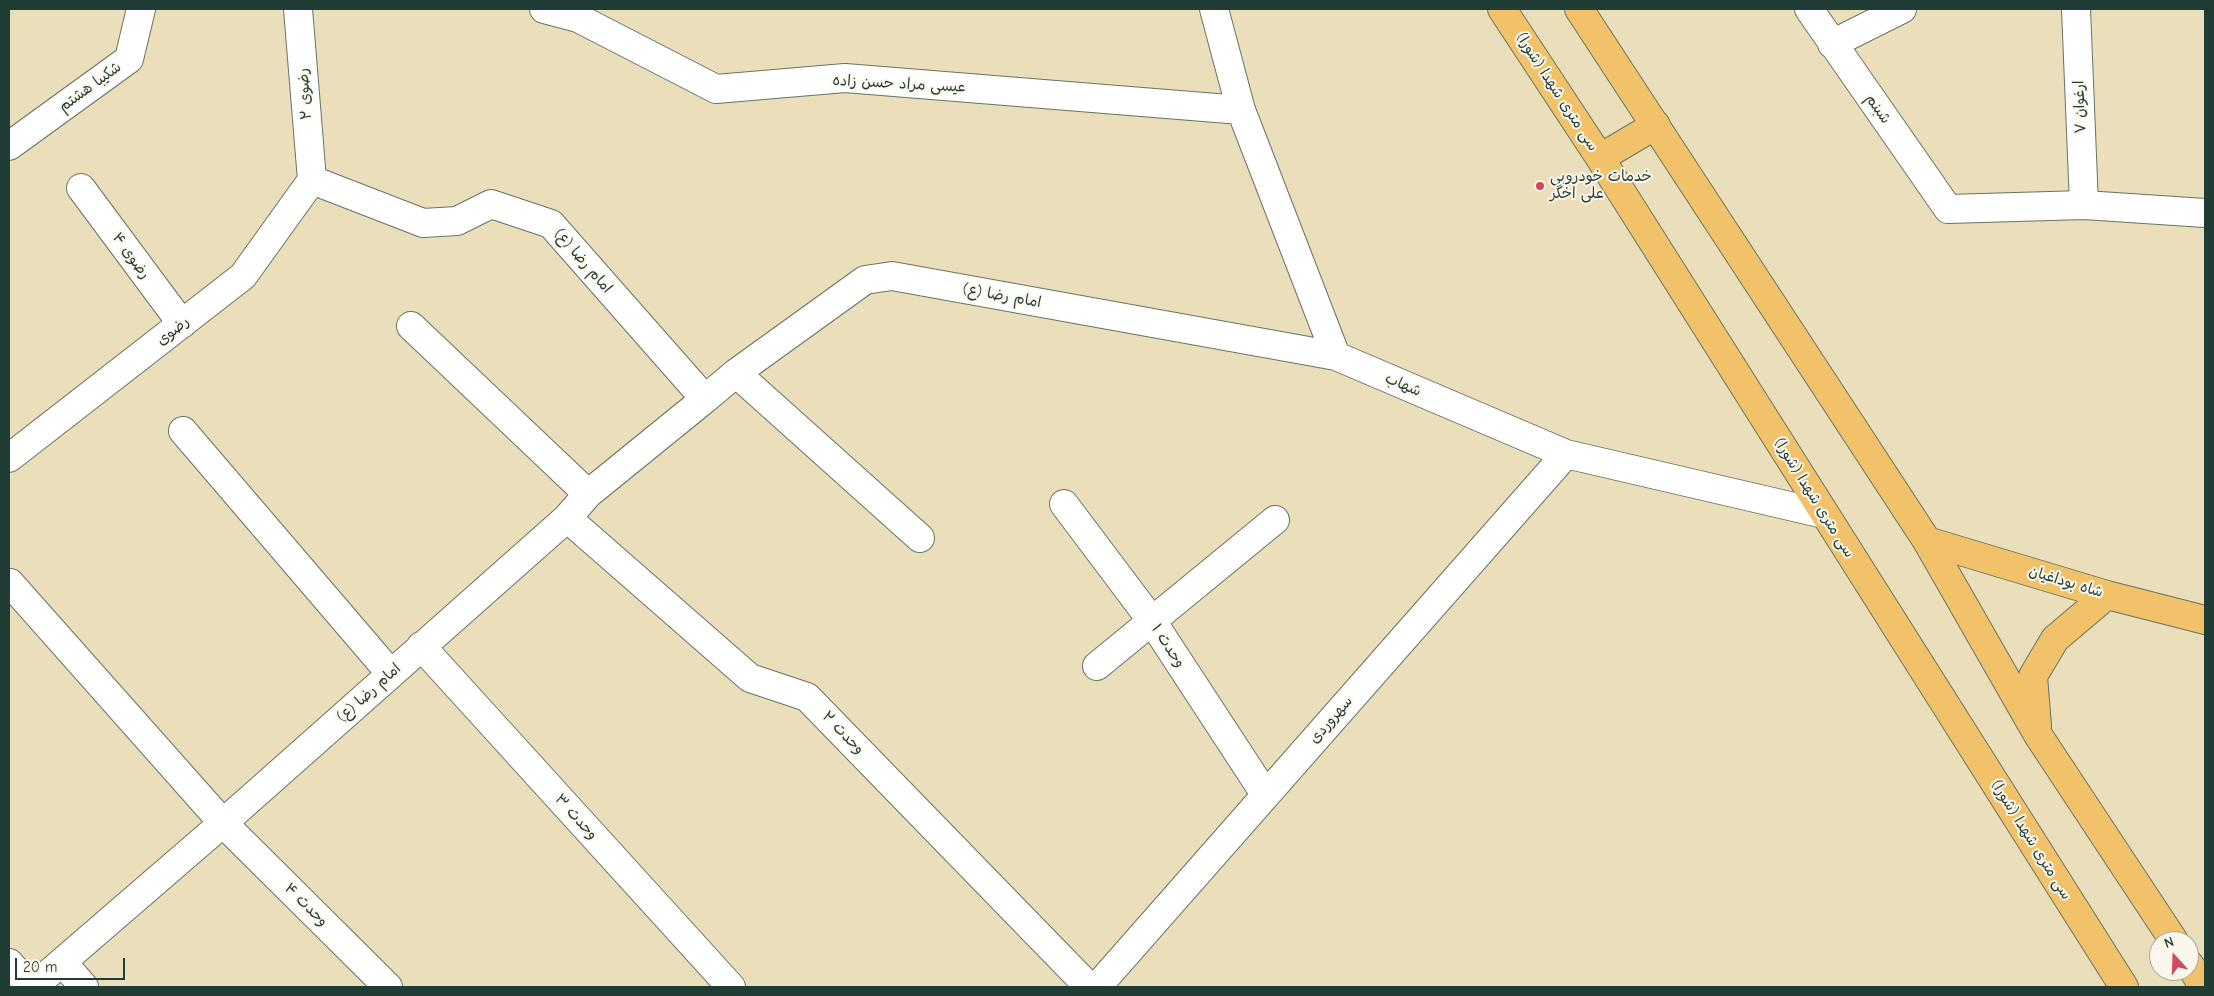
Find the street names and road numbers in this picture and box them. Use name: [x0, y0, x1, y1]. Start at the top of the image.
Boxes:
street label: سی متری شهدا (شورا): [1512, 29, 1602, 155]
street label: شکیبا هشتم: [55, 58, 125, 116]
street label: رضوی ۲: [294, 68, 316, 120]
street label: عیسی مراد حسن زاده: [832, 72, 966, 96]
street label: ارغوان ۷: [2070, 80, 2090, 134]
street label: شبنم: [1861, 91, 1895, 127]
street label: امام رضا (ع): [550, 225, 616, 297]
street label: رضوی ۴: [108, 229, 154, 283]
street label: امام رضا (ع): [961, 280, 1043, 312]
street label: رضوی: [153, 313, 193, 349]
street label: شهاب: [1382, 369, 1424, 401]
street label: سی متری شهدا (شورا): [1770, 435, 1858, 561]
street label: شاه بوداغیان: [2027, 562, 2105, 602]
street label: وحدت ۱: [1147, 621, 1189, 671]
street label: امام رضا (ع): [333, 660, 405, 726]
street label: سهروردی: [1305, 693, 1357, 747]
street label: وحدت ۲: [818, 708, 868, 758]
street label: سی متری شهدا (شورا): [1987, 777, 2075, 903]
street label: وحدت ۳: [551, 790, 601, 844]
street label: وحدت ۴: [280, 879, 332, 931]

